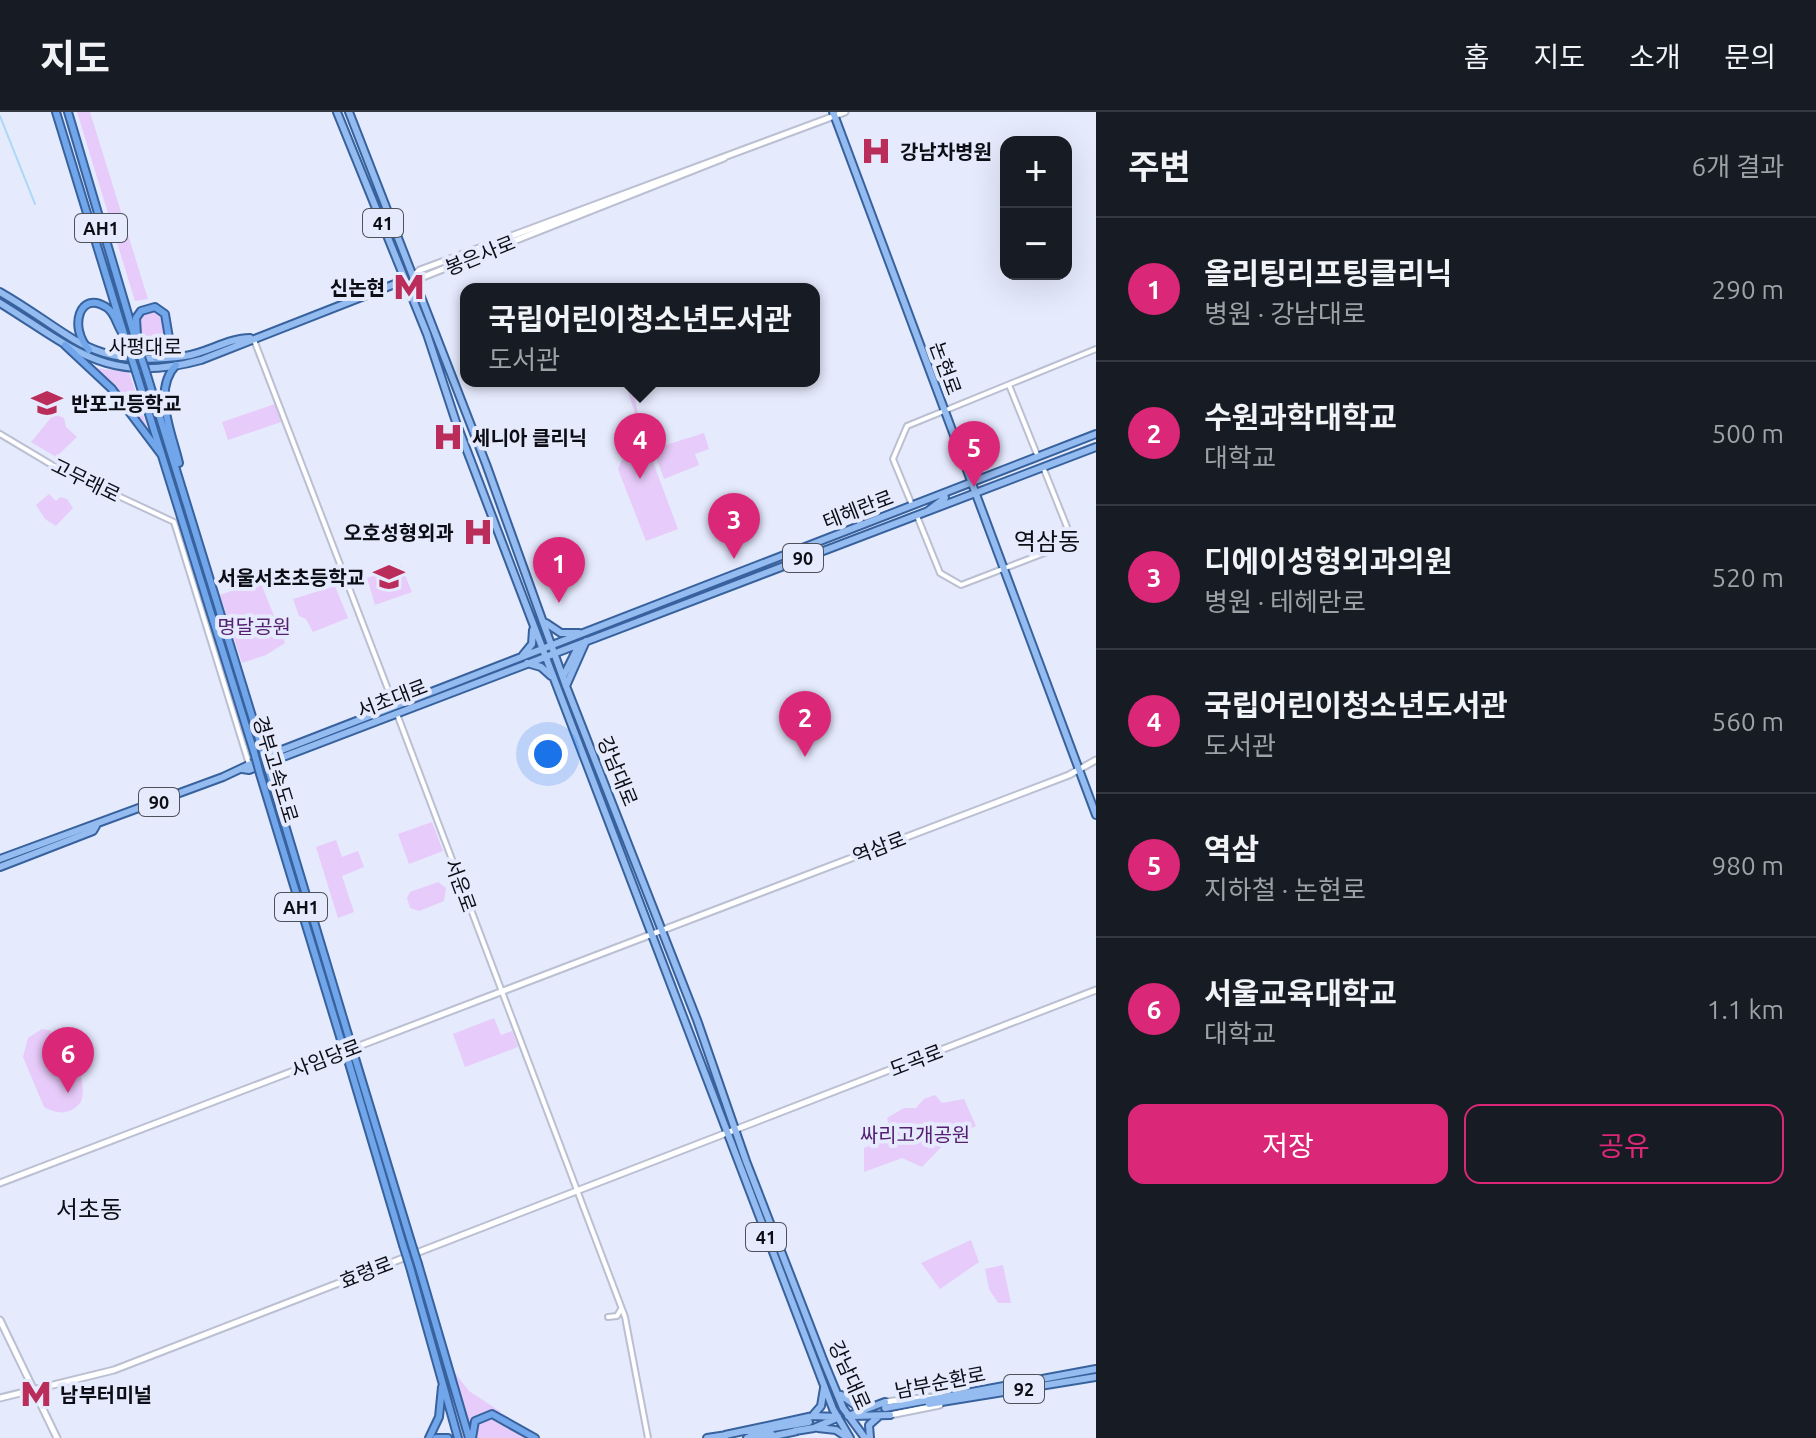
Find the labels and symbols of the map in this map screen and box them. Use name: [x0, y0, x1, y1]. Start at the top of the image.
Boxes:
hospital icon: 강남차병원: [859, 134, 893, 168]
place label: 강남차병원: [900, 140, 992, 163]
road number: 41: [363, 209, 403, 237]
road number: AH1: [75, 214, 127, 242]
street label: 봉은사로: [442, 231, 518, 279]
metro station icon: 신논현: [392, 270, 426, 304]
place label: 신논현: [330, 276, 385, 299]
street label: 사평대로: [108, 335, 182, 358]
street label: 논현로: [926, 338, 966, 398]
school or university icon: 반포고등학교: [30, 386, 64, 420]
place label: 반포고등학교: [71, 392, 181, 415]
pin: 4: [614, 413, 666, 479]
hospital icon: 세니아 클리닉: [431, 420, 465, 454]
pin: 5: [948, 421, 1000, 487]
place label: 세니아 클리닉: [472, 426, 587, 449]
street label: 고무래로: [48, 454, 124, 506]
street label: 테헤란로: [820, 485, 896, 533]
pin: 3: [708, 493, 760, 559]
hospital icon: 오호성형외과: [461, 515, 495, 549]
place label: 오호성형외과: [344, 521, 454, 544]
district label: 역삼동: [1014, 528, 1080, 555]
pin: 1: [533, 537, 585, 603]
road number: 90: [783, 544, 823, 572]
school or university icon: 서울서초초등학교: [372, 560, 406, 594]
place label: 서울서초초등학교: [218, 566, 365, 589]
park label: 명달공원: [217, 615, 291, 638]
street label: 서초대로: [354, 674, 430, 722]
pin: 2: [779, 691, 831, 757]
street label: 경부고속도로: [249, 713, 303, 825]
street label: 강남대로: [594, 733, 642, 809]
your location: [528, 734, 568, 774]
road number: 90: [139, 788, 179, 816]
street label: 역삼로: [849, 826, 909, 868]
street label: 서운로: [441, 855, 481, 915]
road number: AH1: [275, 893, 327, 921]
pin: 6: [42, 1027, 94, 1093]
street label: 사임당로: [288, 1034, 364, 1082]
street label: 도곡로: [886, 1039, 946, 1081]
park label: 싸리고개공원: [860, 1123, 970, 1146]
district label: 서초동: [56, 1196, 122, 1223]
road number: 41: [746, 1223, 786, 1251]
street label: 효령로: [336, 1251, 396, 1293]
street label: 강남대로: [825, 1337, 875, 1413]
street label: 남부순환로: [893, 1362, 987, 1402]
road number: 92: [1004, 1375, 1044, 1403]
metro station icon: 남부터미널: [19, 1377, 53, 1411]
place label: 남부터미널: [60, 1383, 152, 1406]

